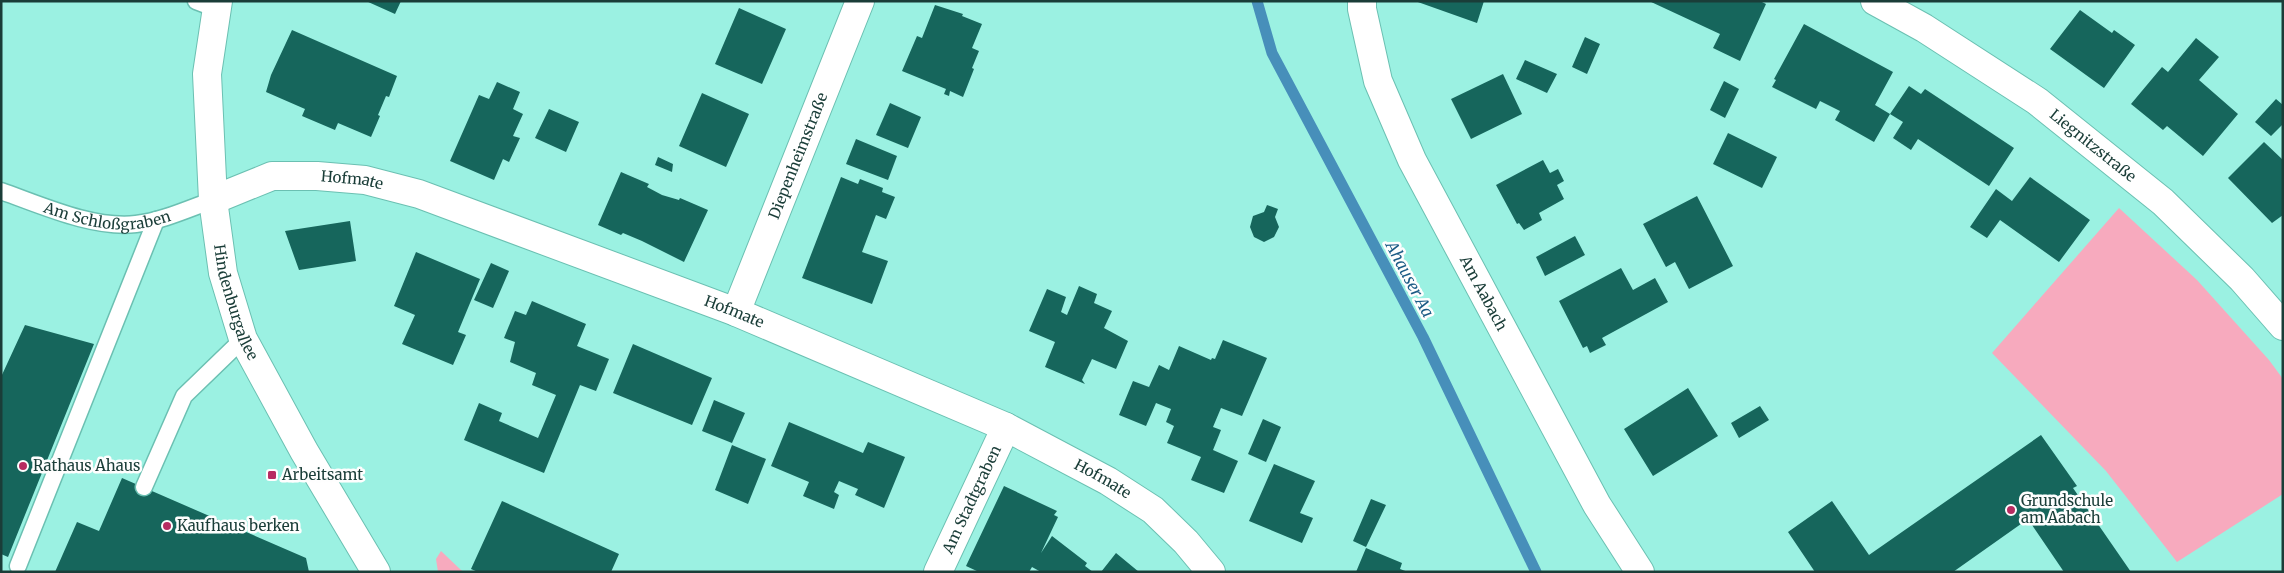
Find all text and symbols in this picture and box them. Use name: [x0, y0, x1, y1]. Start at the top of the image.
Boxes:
street label: Diepenheimstraße: [764, 90, 832, 222]
street label: Liegnitzstraße: [2046, 105, 2140, 186]
street label: Hofmate: [320, 166, 386, 193]
street label: Am Schloßgraben: [41, 197, 173, 234]
water label: Ahauser Aa: [1381, 236, 1438, 320]
street label: Hindenburgallee: [210, 243, 263, 363]
street label: Am Aabach: [1456, 251, 1512, 334]
street label: Hofmate: [702, 291, 767, 332]
street label: Am Stadtgraben: [938, 442, 1005, 558]
street label: Hofmate: [1071, 455, 1135, 502]
place label: Rathaus Ahaus: [33, 456, 140, 475]
marker: Rathaus Ahaus: [17, 460, 29, 472]
place label: Arbeitsamt: [281, 465, 363, 484]
marker: Arbeitsamt: [266, 469, 278, 481]
place label: Grundschule am Aabach: [2021, 491, 2113, 527]
marker: Grundschule am Aabach: [2005, 504, 2017, 516]
place label: Kaufhaus berken: [177, 516, 300, 535]
marker: Kaufhaus berken: [161, 520, 173, 532]

